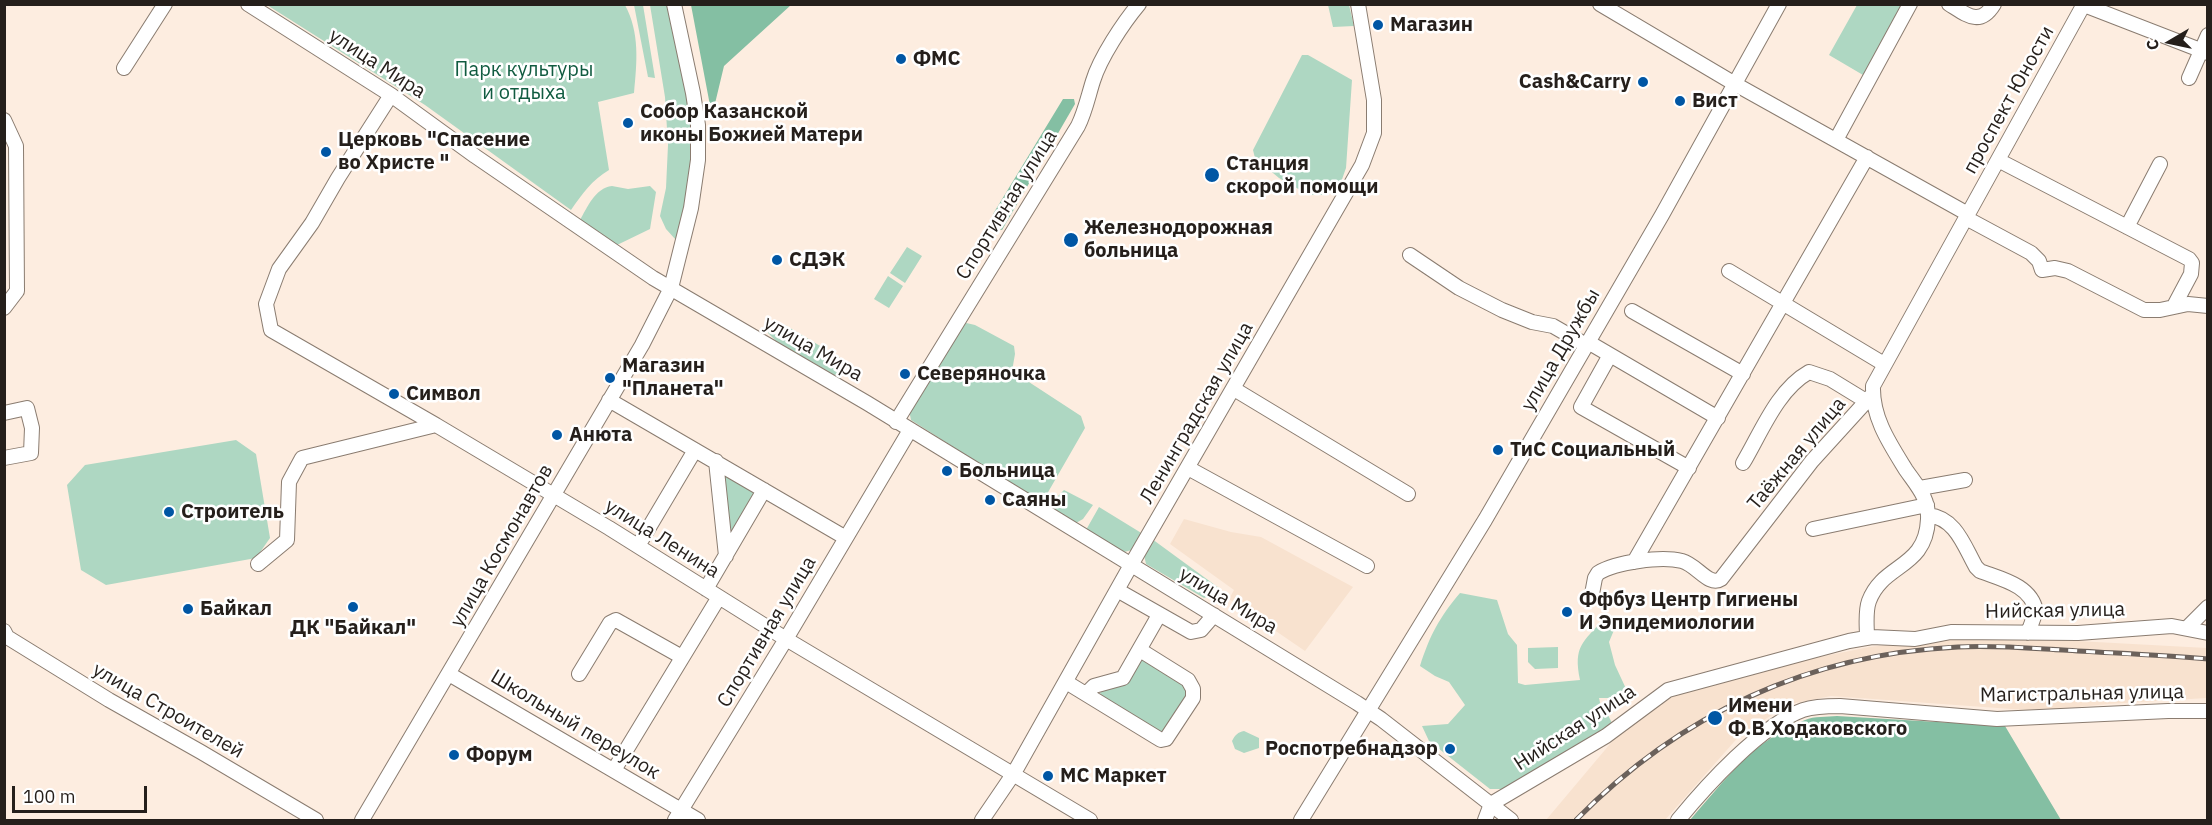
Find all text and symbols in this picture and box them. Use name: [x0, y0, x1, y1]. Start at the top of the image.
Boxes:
north arrow: [2140, 12, 2200, 72]
place label: Магазин: [1390, 13, 1473, 37]
marker: Магазин: [1371, 18, 1385, 32]
street label: проспект Юности: [1958, 22, 2060, 178]
street label: улица Мира: [324, 24, 430, 104]
text: С: [2142, 38, 2163, 52]
place label: ФМС: [913, 47, 960, 71]
marker: ФМС: [894, 52, 908, 66]
park label: Парк культуры и отдыха: [455, 58, 593, 105]
place label: Cash&Carry: [1519, 70, 1631, 94]
marker: Cash&Carry: [1636, 75, 1650, 89]
place label: Вист: [1692, 89, 1738, 113]
marker: Вист: [1673, 94, 1687, 108]
place label: Собор Казанской иконы Божией Матери: [640, 100, 863, 147]
marker: Собор Казанской иконы Божией Матери: [621, 116, 635, 130]
street label: Спортивная улица: [951, 126, 1063, 284]
place label: Церковь "Спасение во Христе ": [338, 128, 530, 175]
marker: Церковь "Спасение во Христе ": [319, 145, 333, 159]
place label: Станция скорой помощи: [1226, 152, 1378, 199]
marker: Станция скорой помощи: [1203, 166, 1221, 184]
place label: Железнодорожная больница: [1084, 216, 1273, 263]
marker: Железнодорожная больница: [1062, 231, 1080, 249]
place label: СДЭК: [789, 248, 845, 272]
marker: СДЭК: [770, 253, 784, 267]
street label: улица Дружбы: [1516, 285, 1606, 415]
street label: улица Мира: [759, 311, 867, 387]
street label: Ленинградская улица: [1135, 318, 1259, 508]
place label: Магазин "Планета": [622, 354, 724, 401]
place label: Северяночка: [917, 362, 1046, 386]
marker: Северяночка: [898, 367, 912, 381]
marker: Магазин "Планета": [603, 371, 617, 385]
place label: Символ: [406, 382, 481, 406]
marker: Символ: [387, 387, 401, 401]
street label: Таёжная улица: [1743, 393, 1851, 515]
place label: Анюта: [569, 423, 632, 447]
marker: Анюта: [550, 428, 564, 442]
place label: ТиС Социальный: [1510, 438, 1675, 462]
marker: ТиС Социальный: [1491, 443, 1505, 457]
place label: Больница: [959, 459, 1055, 483]
street label: улица Космонавтов: [446, 460, 558, 632]
marker: Больница: [940, 464, 954, 478]
place label: Саяны: [1002, 488, 1067, 512]
marker: Саяны: [983, 493, 997, 507]
street label: улица Ленина: [600, 494, 724, 584]
place label: Строитель: [181, 500, 284, 524]
marker: Строитель: [162, 505, 176, 519]
street label: Спортивная улица: [712, 552, 822, 712]
street label: улица Мира: [1175, 562, 1281, 640]
place label: Ффбуз Центр Гигиены И Эпидемиологии: [1579, 588, 1798, 635]
place label: Байкал: [200, 597, 272, 621]
street label: Нийская улица: [1985, 598, 2125, 624]
marker: ДК "Байкал": [346, 600, 360, 614]
marker: Байкал: [181, 602, 195, 616]
marker: Ффбуз Центр Гигиены И Эпидемиологии: [1560, 605, 1574, 619]
place label: ДК "Байкал": [290, 616, 416, 640]
street label: улица Строителей: [88, 658, 248, 764]
street label: Школьный переулок: [486, 665, 664, 785]
street label: Нийская улица: [1510, 680, 1640, 776]
street label: Магистральная улица: [1980, 680, 2184, 708]
place label: Имени Ф.В.Ходаковского: [1728, 694, 1907, 741]
marker: Имени Ф.В.Ходаковского: [1706, 709, 1724, 727]
place label: Роспотребнадзор: [1265, 737, 1438, 761]
marker: Роспотребнадзор: [1443, 742, 1457, 756]
place label: Форум: [466, 743, 533, 767]
marker: Форум: [447, 748, 461, 762]
place label: МС Маркет: [1060, 764, 1167, 788]
marker: МС Маркет: [1041, 769, 1055, 783]
scale bar: [15, 774, 150, 812]
text: 100 m: [23, 785, 75, 808]

